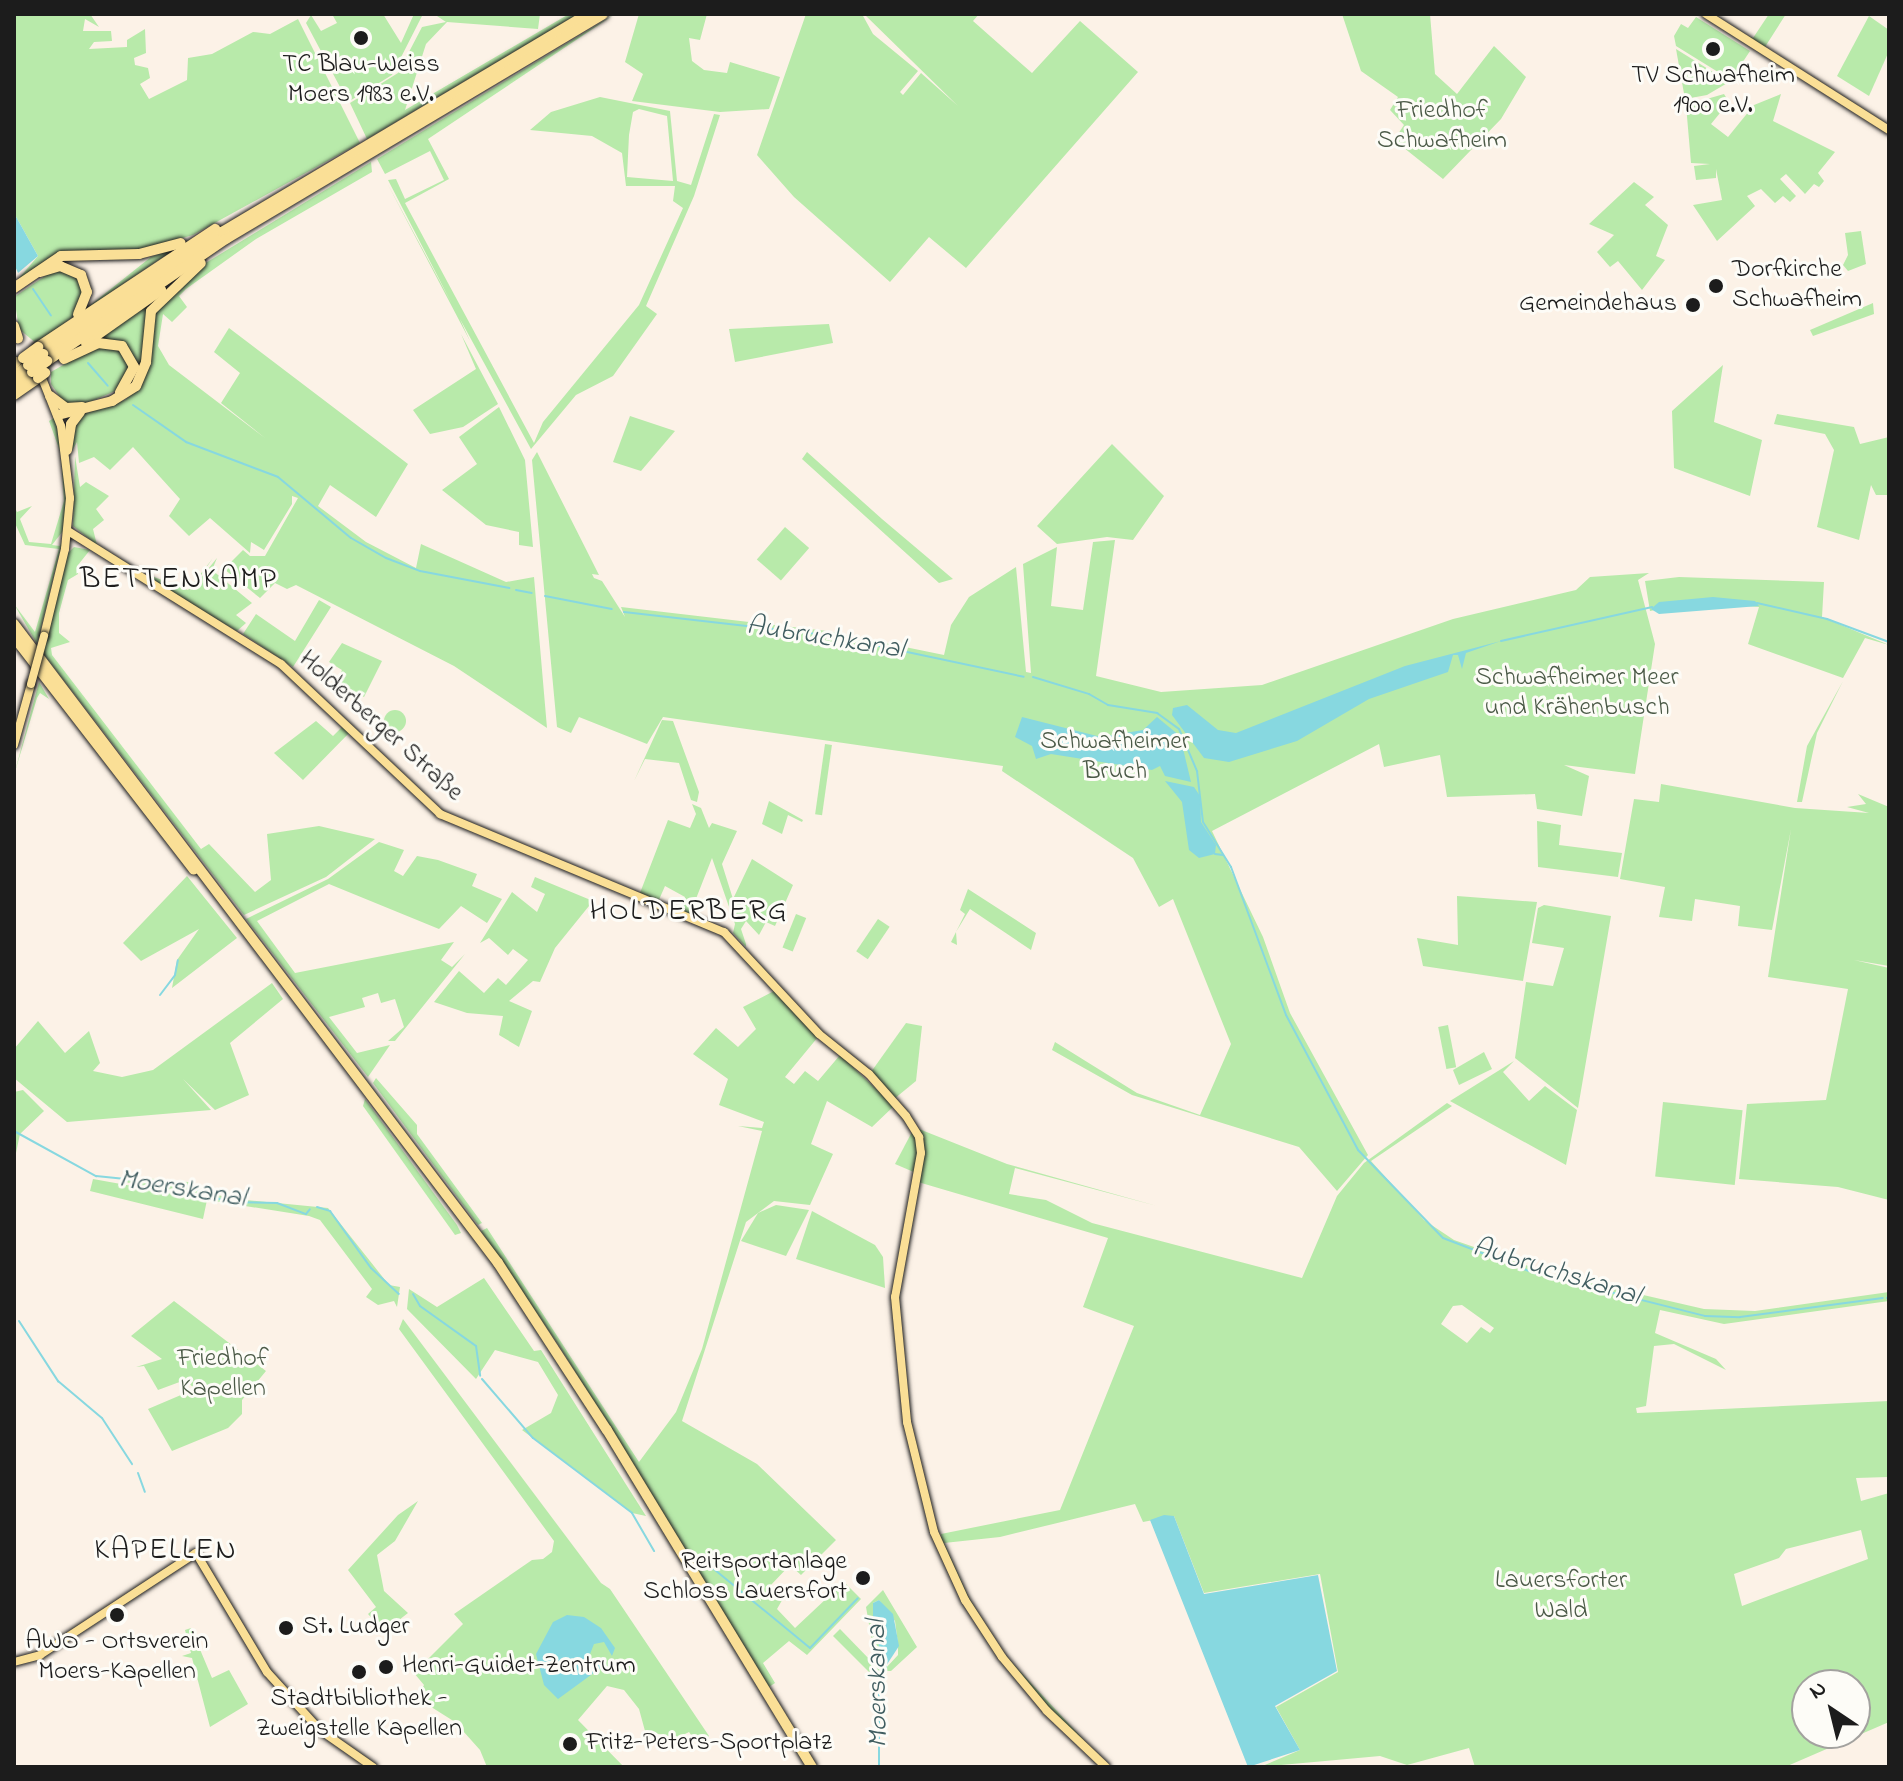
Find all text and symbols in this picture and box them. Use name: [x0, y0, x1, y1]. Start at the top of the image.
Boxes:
marker: TC Blau-Weiss Moers 1983 e.V.: [352, 29, 370, 47]
marker: TV Schwafheim 1900 e.V.: [1704, 40, 1722, 58]
place label: TC Blau-Weiss Moers 1983 e.V.: [282, 50, 440, 112]
place label: TV Schwafheim 1900 e.V.: [1631, 61, 1795, 122]
park label: Friedhof Schwafheim: [1377, 96, 1507, 158]
place label: Dorfkirche Schwafheim: [1732, 255, 1862, 316]
marker: Dorfkirche Schwafheim: [1707, 277, 1725, 295]
place label: Gemeindehaus: [1519, 289, 1677, 321]
marker: Gemeindehaus: [1684, 296, 1702, 314]
district label: BETTENKAMP: [80, 562, 278, 598]
water label: Aubruchkanal: [744, 610, 906, 668]
street label: Holderberger Straße: [291, 645, 469, 809]
park label: Schwafheimer Meer und Krähenbusch: [1475, 663, 1679, 724]
park label: Schwafheimer Bruch: [1040, 727, 1190, 788]
district label: HOLDERBERG: [589, 894, 789, 930]
water label: Moerskanal: [116, 1163, 248, 1217]
water label: Aubruchskanal: [1468, 1232, 1644, 1314]
park label: Friedhof Kapellen: [177, 1344, 269, 1406]
district label: KAPELLEN: [94, 1533, 238, 1569]
place label: Reitsportanlage Schloss Lauersfort: [643, 1547, 847, 1608]
park label: Lauersforter Wald: [1495, 1566, 1627, 1628]
marker: Reitsportanlage Schloss Lauersfort: [854, 1569, 872, 1587]
marker: AWO - Ortsverein Moers-Kapellen: [108, 1606, 126, 1624]
place label: St. Ludger: [302, 1612, 410, 1644]
marker: St. Ludger: [277, 1619, 295, 1637]
water label: Moerskanal: [861, 1620, 897, 1748]
place label: AWO - Ortsverein Moers-Kapellen: [26, 1627, 208, 1688]
place label: Henri-Guidet-Zentrum: [402, 1651, 636, 1683]
marker: Henri-Guidet-Zentrum: [377, 1658, 395, 1676]
marker: Stadtbibliothek - Zweigstelle Kapellen: [350, 1663, 368, 1681]
north arrow: [1791, 1669, 1871, 1749]
text: N: [1803, 1674, 1834, 1708]
place label: Stadtbibliothek - Zweigstelle Kapellen: [256, 1684, 462, 1746]
place label: Fritz-Peters-Sportplatz: [586, 1728, 832, 1760]
marker: Fritz-Peters-Sportplatz: [561, 1735, 579, 1753]

